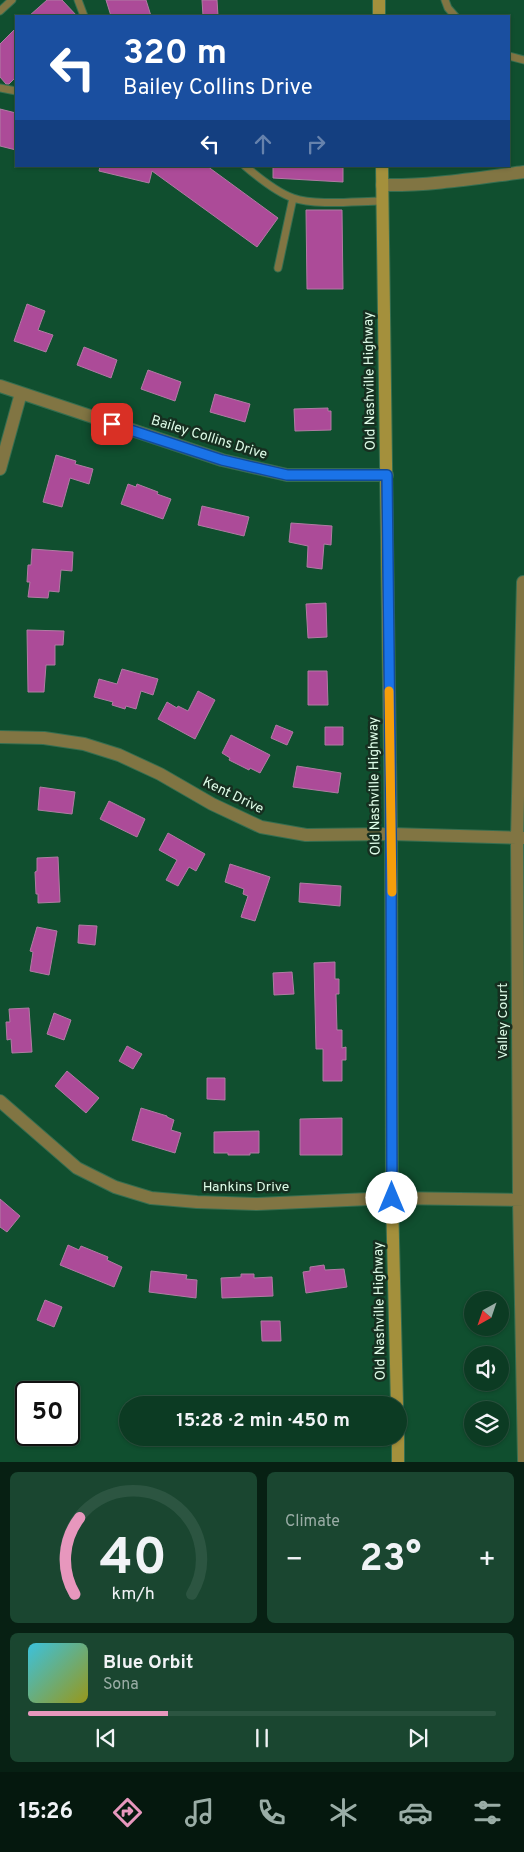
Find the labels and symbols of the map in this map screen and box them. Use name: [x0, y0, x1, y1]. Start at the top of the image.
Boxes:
street label: Old Nashville Highway: [360, 311, 380, 451]
pin: [91, 403, 133, 445]
street label: Bailey Collins Drive: [149, 412, 269, 464]
street label: Old Nashville Highway: [365, 716, 385, 856]
street label: Kent Drive: [200, 774, 266, 818]
street label: Valley Court: [495, 983, 512, 1059]
position arrow: [365, 1171, 417, 1223]
street label: Hankins Drive: [203, 1179, 289, 1196]
street label: Old Nashville Highway: [370, 1241, 390, 1381]
north arrow: [464, 1291, 509, 1336]
speed limit sign: 50: [15, 1381, 80, 1446]

